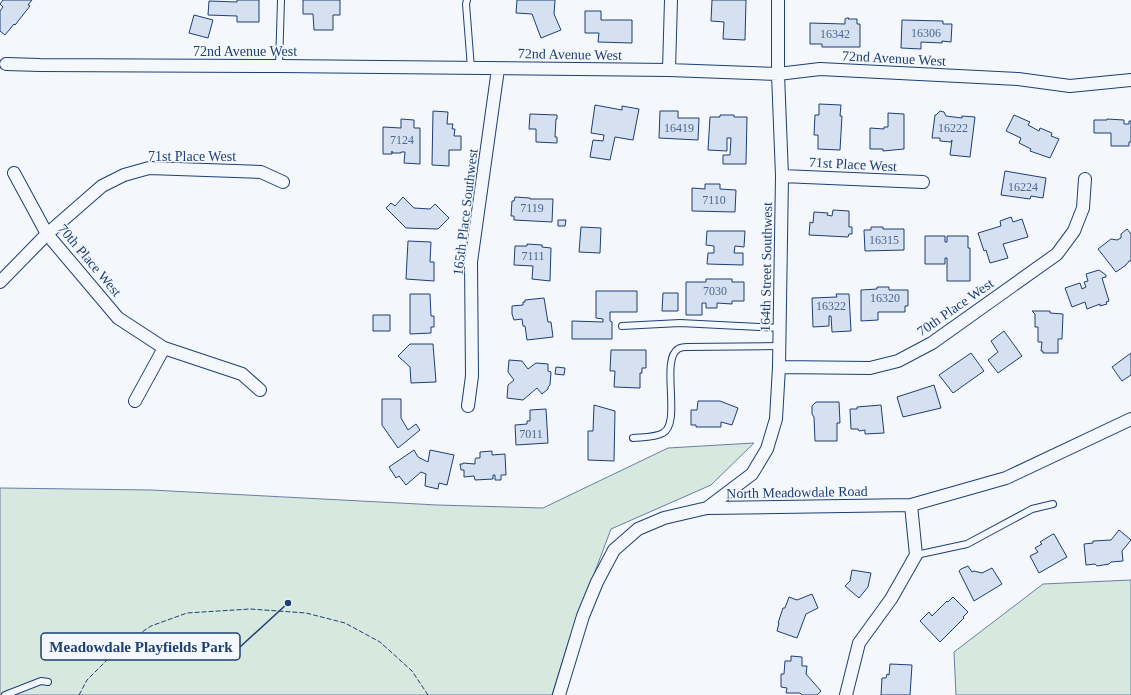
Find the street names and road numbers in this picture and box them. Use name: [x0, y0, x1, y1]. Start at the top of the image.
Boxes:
street label: 72nd Avenue West: [193, 44, 297, 59]
street label: 72nd Avenue West: [518, 46, 622, 63]
street label: 72nd Avenue West: [842, 48, 946, 69]
street label: 165th Place Southwest: [450, 148, 481, 276]
street label: 71st Place West: [148, 149, 236, 164]
street label: 71st Place West: [809, 155, 897, 174]
street label: 164th Street Southwest: [758, 202, 775, 332]
street label: 70th Place West: [55, 221, 124, 300]
street label: 70th Place West: [914, 276, 996, 339]
street label: North Meadowdale Road: [726, 484, 868, 501]

